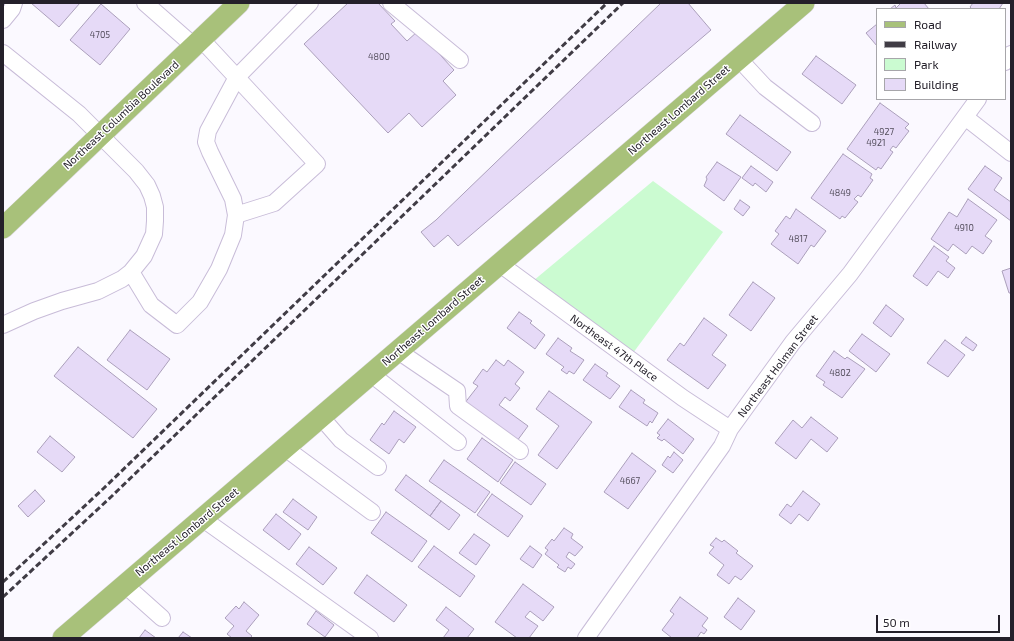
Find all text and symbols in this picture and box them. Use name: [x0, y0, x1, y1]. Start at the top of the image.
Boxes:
legend: [876, 8, 1006, 100]
text: Road: [914, 17, 942, 31]
house number: 4705: [90, 30, 110, 40]
text: Railway: [914, 37, 957, 51]
house number: 4800: [368, 52, 390, 62]
text: Park: [914, 57, 939, 71]
street label: Northeast Columbia Boulevard: [60, 58, 182, 172]
street label: Northeast Lombard Street: [625, 62, 733, 158]
text: Building: [914, 77, 958, 91]
house number: 4927: [874, 127, 894, 137]
house number: 4921: [866, 138, 886, 148]
house number: 4849: [829, 188, 851, 198]
house number: 4910: [954, 223, 974, 233]
house number: 4817: [788, 234, 808, 244]
street label: Northeast Lombard Street: [379, 273, 487, 369]
street label: Northeast 47th Place: [567, 312, 661, 384]
street label: Northeast Holman Street: [735, 312, 821, 420]
house number: 4802: [829, 368, 851, 378]
house number: 4667: [620, 476, 640, 486]
street label: Northeast Lombard Street: [133, 485, 241, 579]
scale bar: [878, 607, 1002, 633]
text: 50 m: [883, 615, 910, 629]

